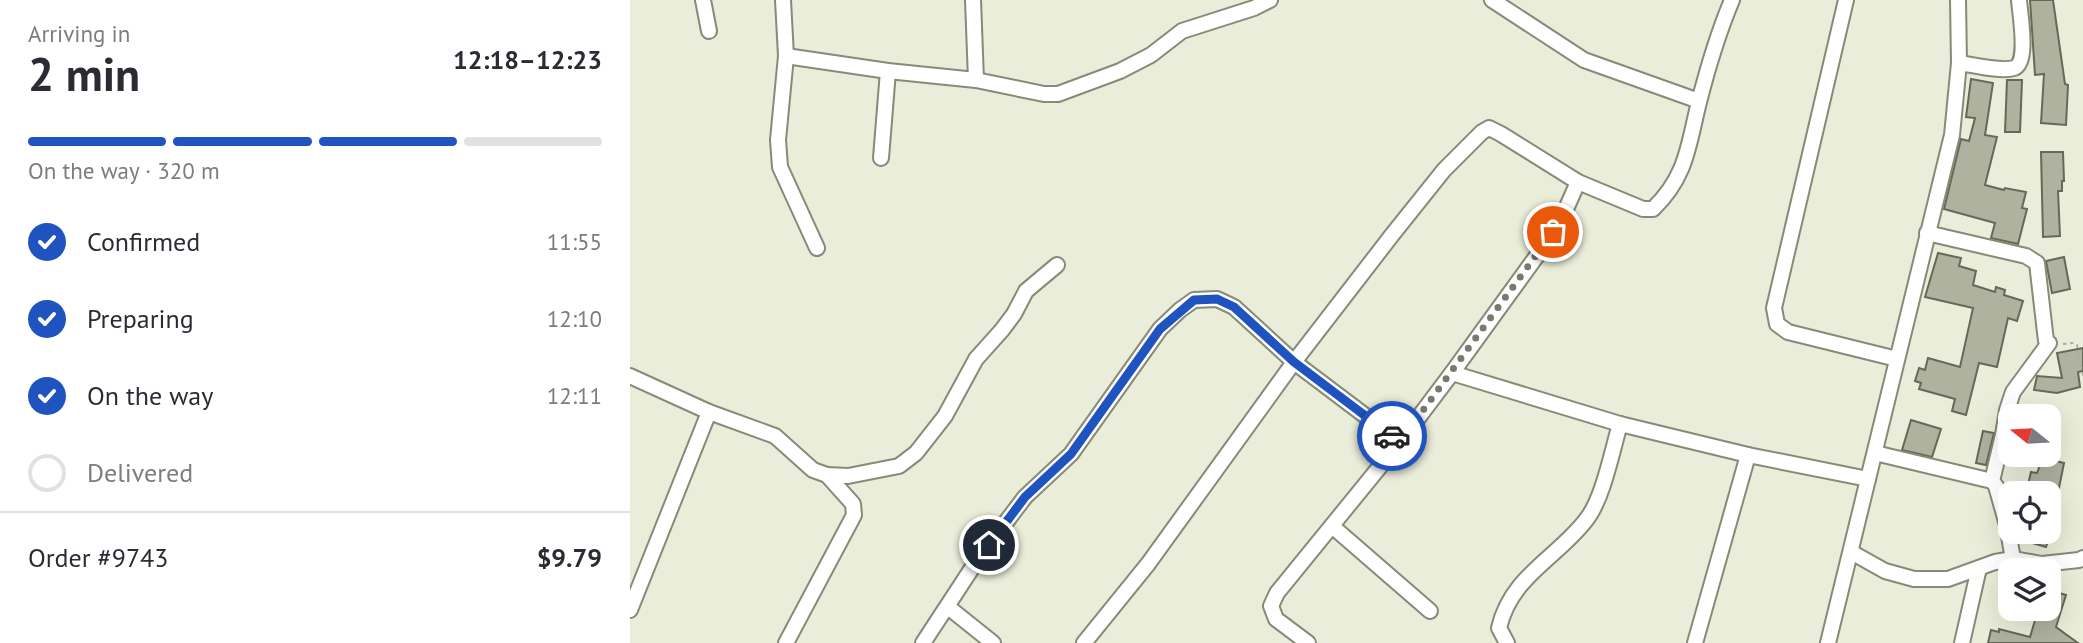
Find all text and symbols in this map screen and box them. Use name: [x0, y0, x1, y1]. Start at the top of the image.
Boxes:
text: Arriving in: [28, 19, 130, 48]
text: 12:18–12:23: [453, 43, 602, 76]
text: 2 min: [28, 44, 140, 104]
text: On the way · 320 m: [28, 156, 220, 185]
pin: [1523, 202, 1583, 262]
icon: bag: [1534, 213, 1572, 251]
icon: check: [28, 223, 66, 261]
text: Confirmed: [87, 225, 200, 258]
text: 11:55: [547, 227, 602, 256]
icon: check: [28, 300, 66, 338]
text: Preparing: [87, 302, 194, 335]
text: 12:10: [547, 304, 602, 333]
icon: check: [28, 377, 66, 415]
text: On the way: [87, 379, 213, 412]
text: 12:11: [547, 381, 602, 410]
courier: [1357, 401, 1427, 471]
north arrow: [1998, 404, 2062, 467]
map controls: [1998, 404, 2061, 621]
icon: car: [1373, 417, 1411, 455]
text: Delivered: [87, 456, 193, 489]
button: locate: [1998, 481, 2061, 544]
pin: [959, 515, 1019, 575]
icon: home: [970, 526, 1008, 564]
text: Order #9743: [28, 541, 168, 574]
text: $9.79: [537, 541, 602, 574]
button: layers: [1998, 558, 2061, 621]

